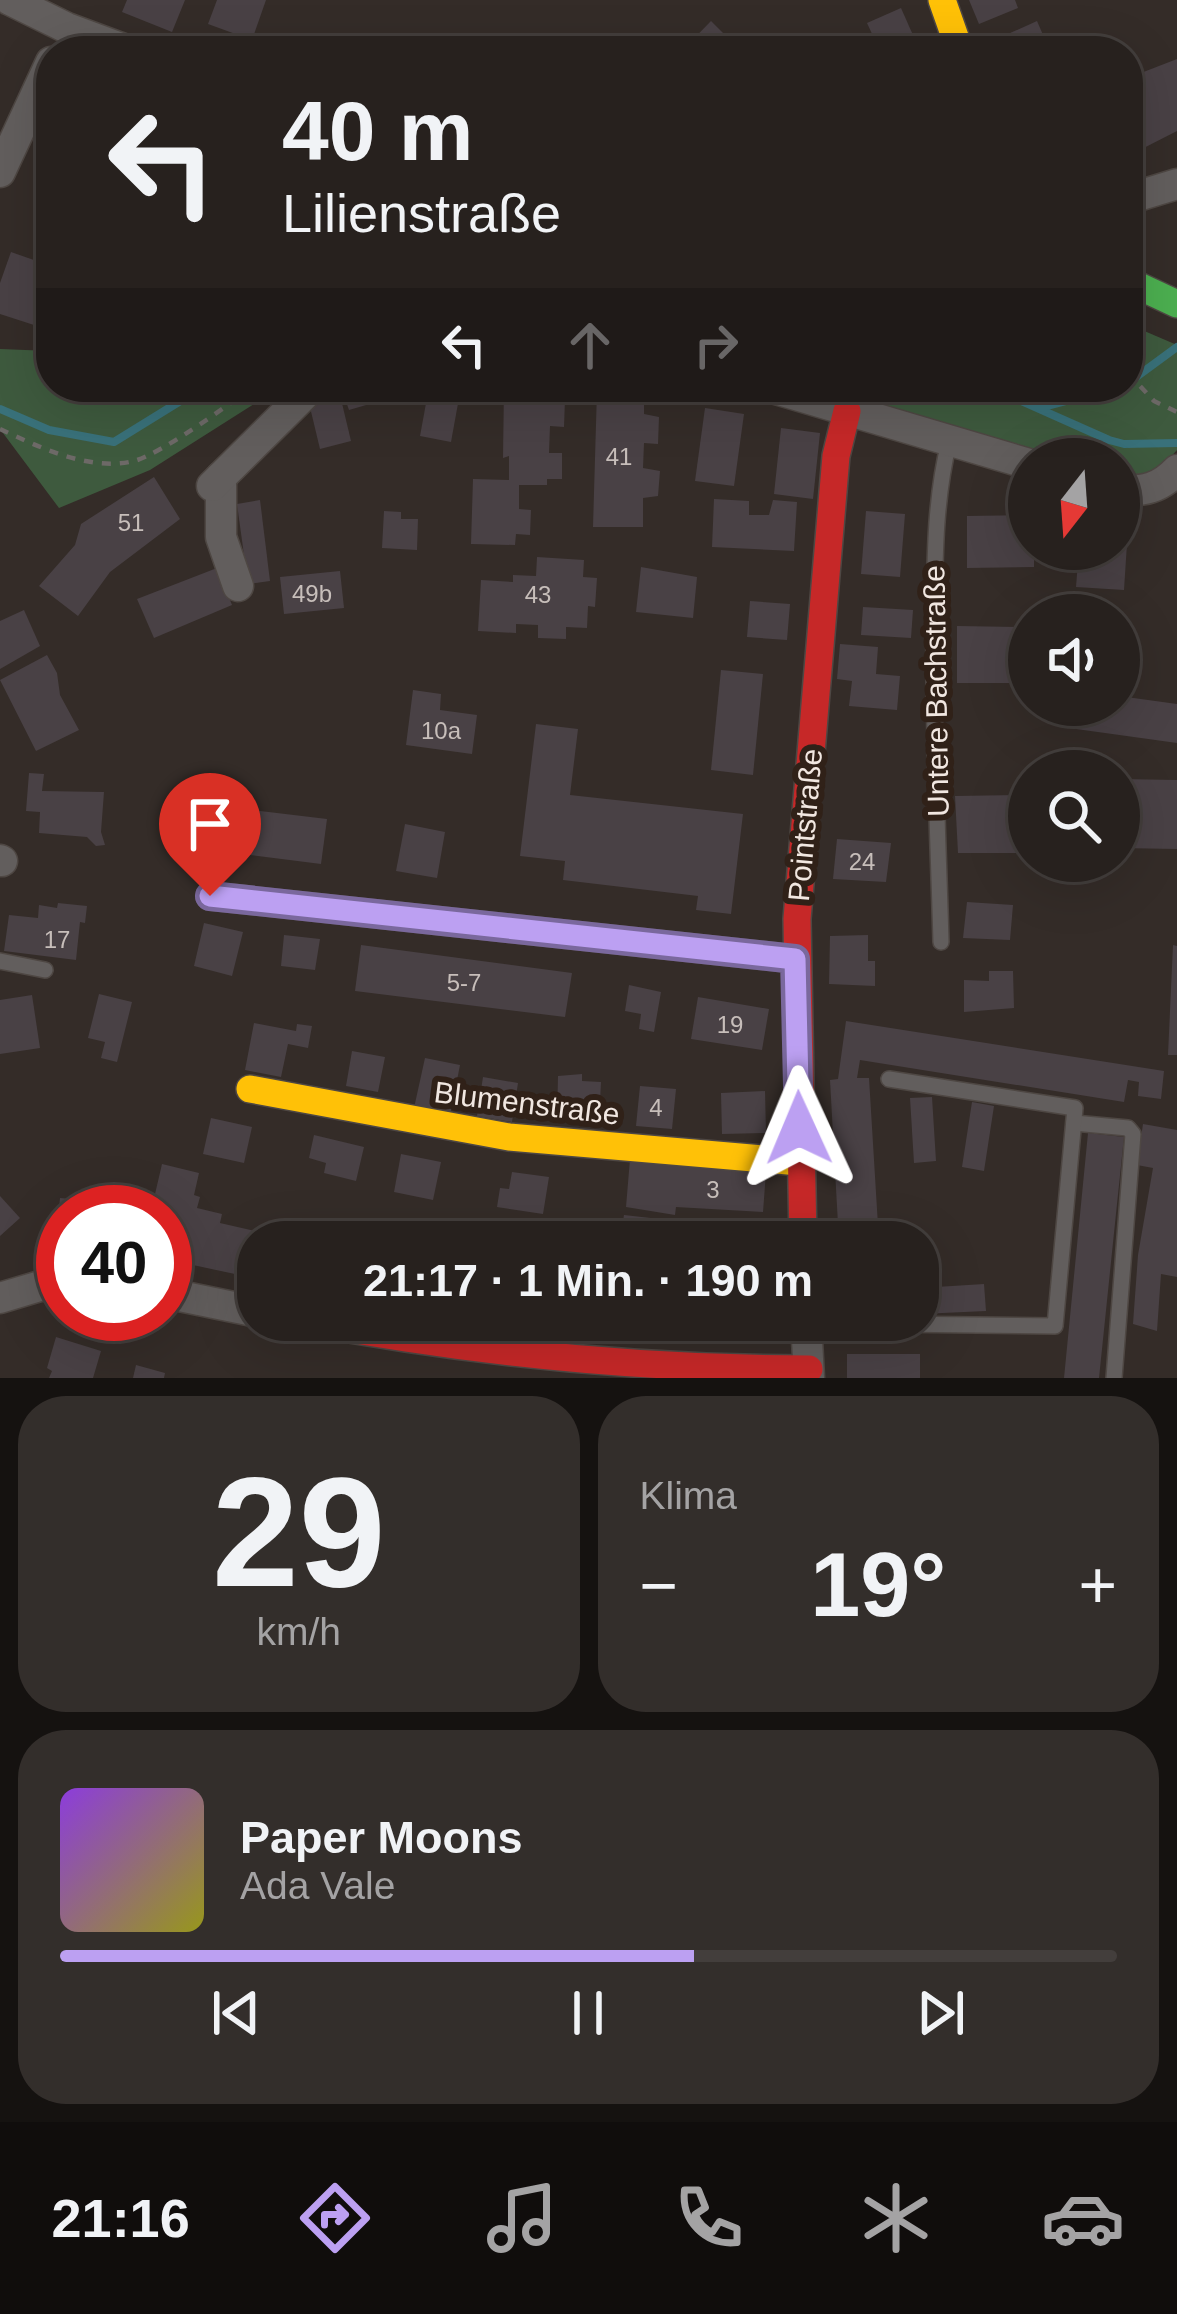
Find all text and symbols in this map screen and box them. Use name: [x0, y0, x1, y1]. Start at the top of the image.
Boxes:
icon: left: [84, 84, 240, 240]
text: 40 m: [282, 84, 473, 178]
text: Lilienstraße: [282, 183, 561, 243]
icon: left: [431, 312, 497, 378]
icon: ahead: [557, 312, 623, 378]
icon: right: [683, 312, 749, 378]
north arrow: [1008, 438, 1140, 570]
map controls: [1008, 438, 1140, 882]
house number: 41: [606, 443, 632, 470]
house number: 51: [118, 509, 144, 536]
street label: Untere Bachstraße: [917, 565, 955, 817]
house number: 49b: [292, 580, 332, 607]
house number: 43: [525, 581, 551, 608]
button: sound: [1008, 594, 1140, 726]
house number: 10a: [421, 717, 462, 744]
street label: Pointstraße: [782, 747, 828, 903]
button: search: [1008, 750, 1140, 882]
pin: [159, 773, 261, 896]
icon: arrive: [177, 791, 243, 857]
house number: 24: [849, 848, 875, 875]
house number: 17: [44, 926, 70, 953]
house number: 5-7: [447, 969, 481, 996]
house number: 19: [717, 1011, 743, 1038]
position arrow: [736, 1065, 862, 1191]
street label: Blumenstraße: [432, 1075, 622, 1131]
house number: 4: [649, 1094, 663, 1121]
house number: 3: [706, 1176, 720, 1203]
speed limit sign: 40: [36, 1185, 192, 1341]
text: 21:17 · 1 Min. · 190 m: [363, 1255, 813, 1306]
text: 29: [212, 1445, 386, 1619]
text: Klima: [640, 1474, 737, 1517]
text: 19°: [810, 1535, 946, 1635]
text: −: [640, 1548, 678, 1622]
text: +: [1078, 1548, 1117, 1622]
text: km/h: [256, 1610, 341, 1653]
text: Paper Moons: [240, 1812, 523, 1863]
text: Ada Vale: [240, 1864, 395, 1907]
icon: previous: [203, 1980, 269, 2046]
icon: pause: [555, 1980, 621, 2046]
icon: next: [908, 1980, 974, 2046]
icon: directions: [293, 2176, 377, 2260]
icon: music: [480, 2176, 564, 2260]
icon: phone: [667, 2176, 751, 2260]
icon: climate: [854, 2176, 938, 2260]
icon: car: [1041, 2176, 1125, 2260]
text: 21:16: [52, 2188, 190, 2248]

